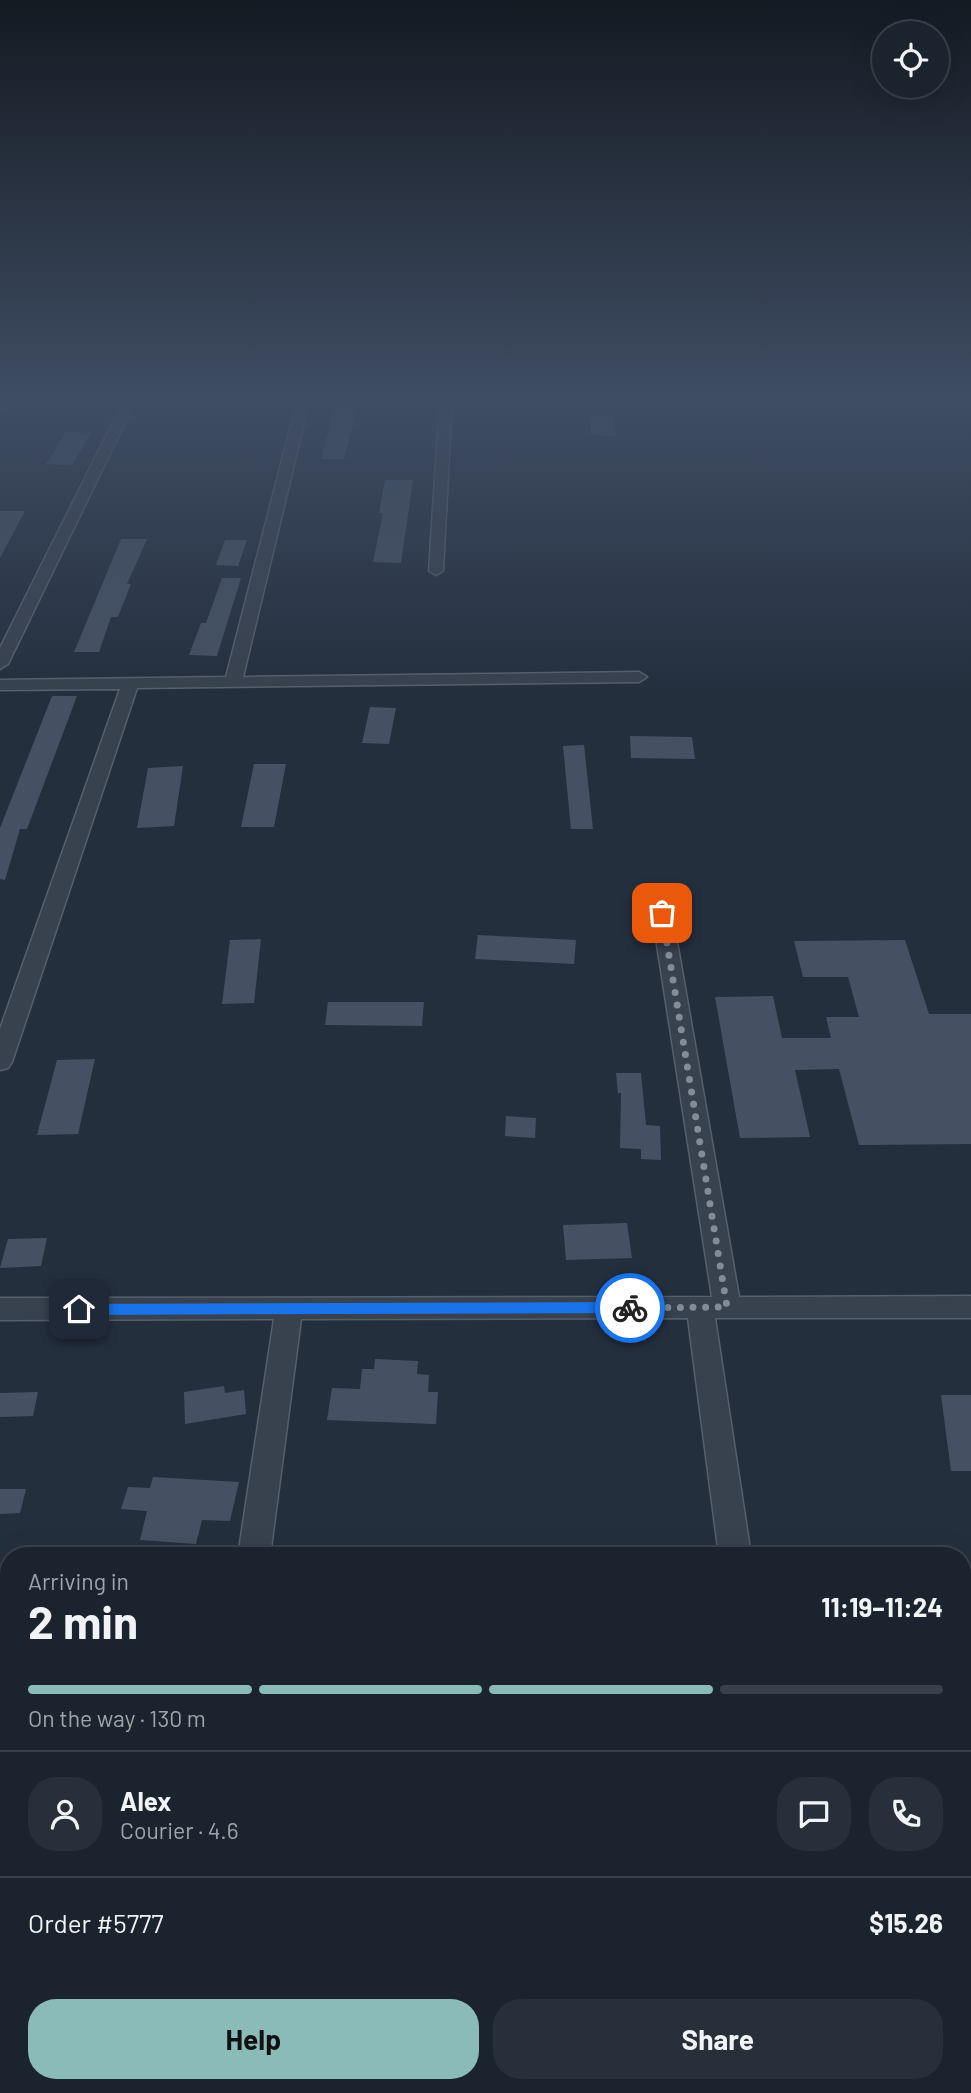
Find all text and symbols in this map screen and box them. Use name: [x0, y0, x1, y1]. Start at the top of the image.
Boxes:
map controls: [872, 21, 949, 98]
button: locate: [872, 21, 949, 98]
pin: [632, 883, 692, 943]
icon: bag: [643, 894, 681, 932]
courier: [595, 1273, 665, 1343]
pin: [49, 1279, 109, 1339]
icon: bike: [611, 1289, 649, 1327]
icon: home: [60, 1290, 98, 1328]
text: Arriving in: [28, 1567, 129, 1595]
text: 11:19–11:24: [821, 1591, 943, 1622]
text: 2 min: [28, 1593, 138, 1648]
text: On the way · 130 m: [28, 1704, 206, 1732]
button: person: [28, 1777, 102, 1851]
button: chat: [777, 1777, 851, 1851]
button: phone: [869, 1777, 943, 1851]
text: Alex: [120, 1785, 171, 1816]
text: Courier · 4.6: [120, 1816, 239, 1844]
text: Order #5777: [28, 1907, 164, 1938]
text: $15.26: [869, 1907, 943, 1938]
button: Help: [28, 1999, 479, 2079]
button: Share: [493, 1999, 943, 2079]

